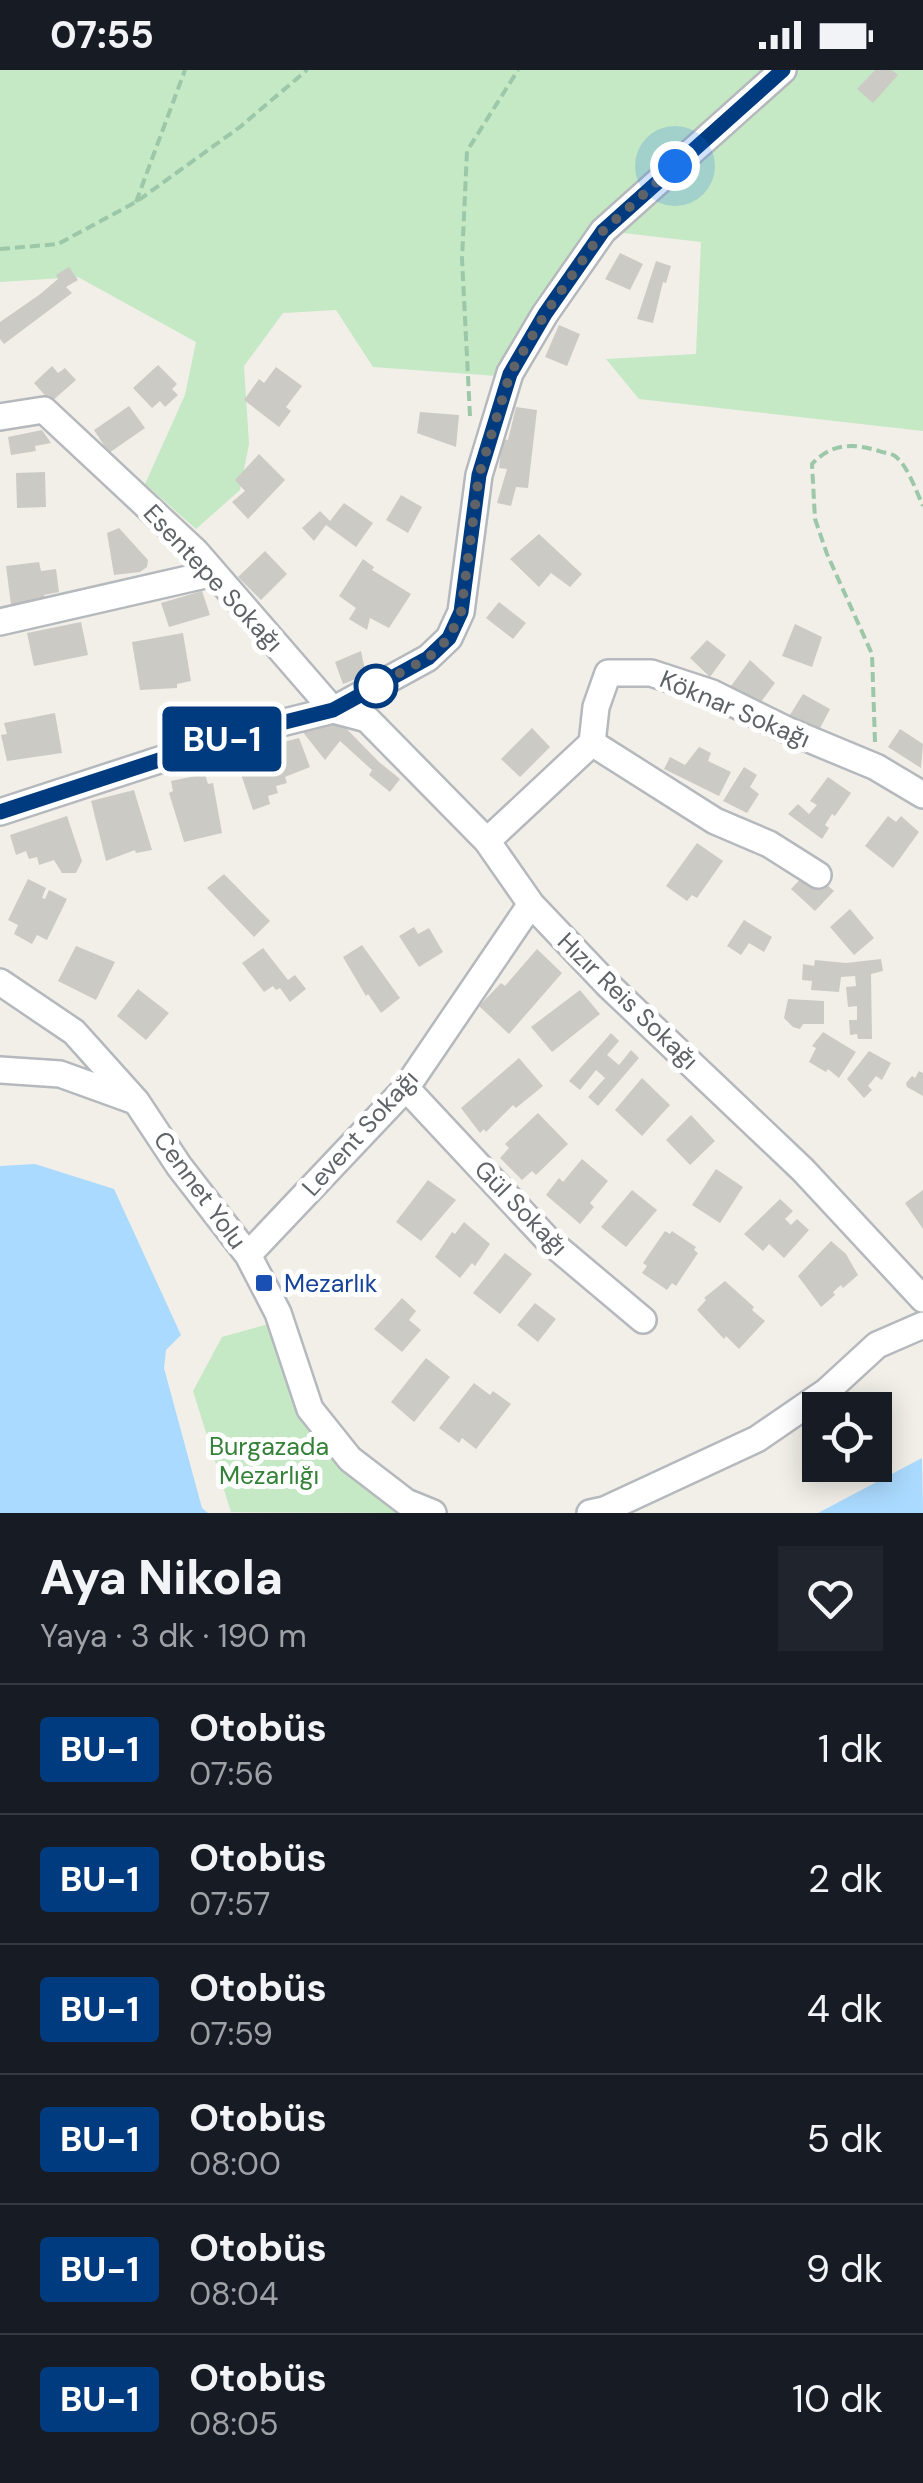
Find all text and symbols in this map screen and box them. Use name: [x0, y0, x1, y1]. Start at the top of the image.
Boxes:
text: 07:55: [50, 10, 154, 60]
your location: [650, 141, 700, 191]
street label: Esentepe Sokağı: [136, 497, 290, 659]
street label: Köknar Sokağı: [655, 663, 815, 755]
unlabelled marker: [355, 665, 397, 707]
line badge: BU-1: [152, 706, 292, 772]
text: BU-1: [182, 716, 262, 762]
street label: Hızır Reis Sokağı: [551, 925, 705, 1077]
street label: Levent Sokağı: [295, 1063, 425, 1203]
street label: Cennet Yolu: [146, 1124, 254, 1256]
street label: Gül Sokağı: [467, 1153, 575, 1263]
place label: Mezarlık: [284, 1267, 378, 1300]
marker: Mezarlık: [253, 1272, 275, 1294]
map controls: [802, 1392, 892, 1482]
button: locate: [802, 1392, 892, 1482]
park label: Burgazada Mezarlığı: [209, 1430, 329, 1492]
text: Aya Nikola: [40, 1546, 283, 1609]
button: heart: [778, 1546, 883, 1651]
text: Yaya · 3 dk · 190 m: [40, 1615, 307, 1657]
text: Otobüs: [189, 1703, 327, 1753]
text: 1 dk: [818, 1724, 883, 1774]
text: BU-1: [60, 1726, 139, 1772]
text: 07:56: [189, 1753, 274, 1795]
text: Otobüs: [189, 1833, 327, 1883]
text: 2 dk: [808, 1854, 883, 1904]
text: BU-1: [60, 1856, 139, 1902]
text: 07:57: [189, 1883, 270, 1925]
text: Otobüs: [189, 1963, 327, 2013]
text: 4 dk: [807, 1984, 883, 2034]
text: BU-1: [60, 1986, 139, 2032]
text: 07:59: [189, 2013, 273, 2055]
text: Otobüs: [189, 2093, 327, 2143]
text: 5 dk: [807, 2114, 883, 2164]
text: BU-1: [60, 2116, 139, 2162]
text: 08:00: [189, 2143, 281, 2185]
text: Otobüs: [189, 2223, 327, 2273]
text: 9 dk: [806, 2244, 883, 2294]
text: BU-1: [60, 2246, 139, 2292]
text: 08:04: [189, 2273, 278, 2315]
text: Otobüs: [189, 2353, 327, 2403]
text: 10 dk: [792, 2374, 883, 2424]
text: BU-1: [60, 2376, 139, 2422]
text: 08:05: [189, 2403, 278, 2445]

